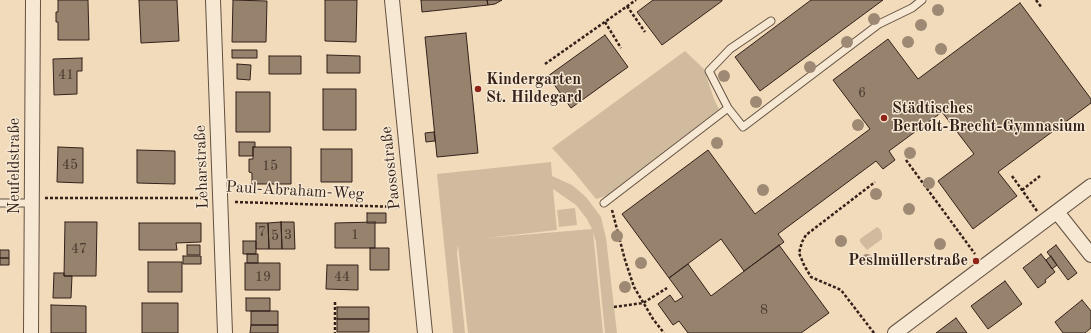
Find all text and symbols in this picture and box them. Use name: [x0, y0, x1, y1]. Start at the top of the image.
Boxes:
house number: 41: [58, 67, 74, 83]
place label: Kindergarten St. Hildegard: [486, 70, 582, 108]
marker: Kindergarten St. Hildegard: [473, 84, 483, 94]
house number: 6: [858, 85, 866, 101]
place label: Städtisches Bertolt-Brecht-Gymnasium: [892, 99, 1085, 137]
marker: Städtisches Bertolt-Brecht-Gymnasium: [879, 113, 889, 123]
street label: Neufeldstraße: [5, 118, 25, 214]
street label: Leharstraße: [191, 125, 213, 209]
street label: Paosostraße: [377, 125, 405, 211]
house number: 45: [62, 157, 78, 173]
house number: 15: [262, 158, 278, 174]
street label: Paul-Abraham-Weg: [225, 178, 365, 204]
house number: 7: [258, 224, 266, 240]
house number: 3: [284, 227, 292, 243]
house number: 1: [351, 227, 359, 243]
house number: 5: [271, 228, 279, 244]
house number: 47: [71, 241, 87, 257]
place label: Peslmüllerstraße: [848, 251, 968, 271]
marker: Peslmüllerstraße: [971, 256, 981, 266]
house number: 19: [255, 269, 271, 285]
house number: 44: [334, 269, 350, 285]
house number: 8: [760, 302, 768, 318]

